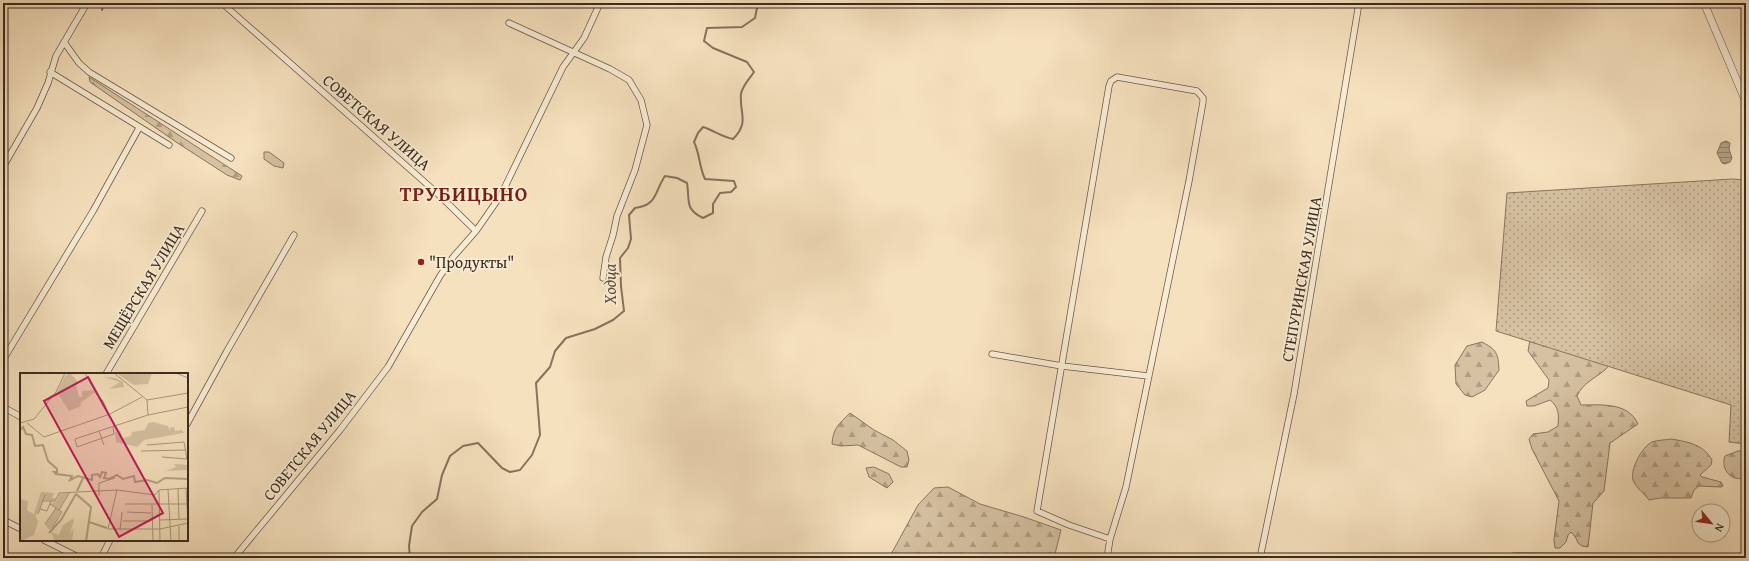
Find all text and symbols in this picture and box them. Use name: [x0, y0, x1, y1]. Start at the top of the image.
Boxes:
street label: СОВЕТСКАЯ УЛИЦА: [318, 68, 437, 176]
district label: ТРУБИЦЫНО: [400, 179, 528, 208]
street label: СТЕПУРИНСКАЯ УЛИЦА: [1275, 194, 1327, 364]
street label: МЕЩЁРСКАЯ УЛИЦА: [96, 218, 190, 353]
place label: "Продукты": [429, 250, 514, 274]
marker: "Продукты": [416, 257, 426, 267]
water label: Ходца: [597, 263, 622, 305]
inset map: [20, 373, 188, 541]
street label: СОВЕТСКАЯ УЛИЦА: [257, 384, 361, 506]
north arrow: [1691, 503, 1731, 543]
text: N: [1711, 521, 1729, 536]

